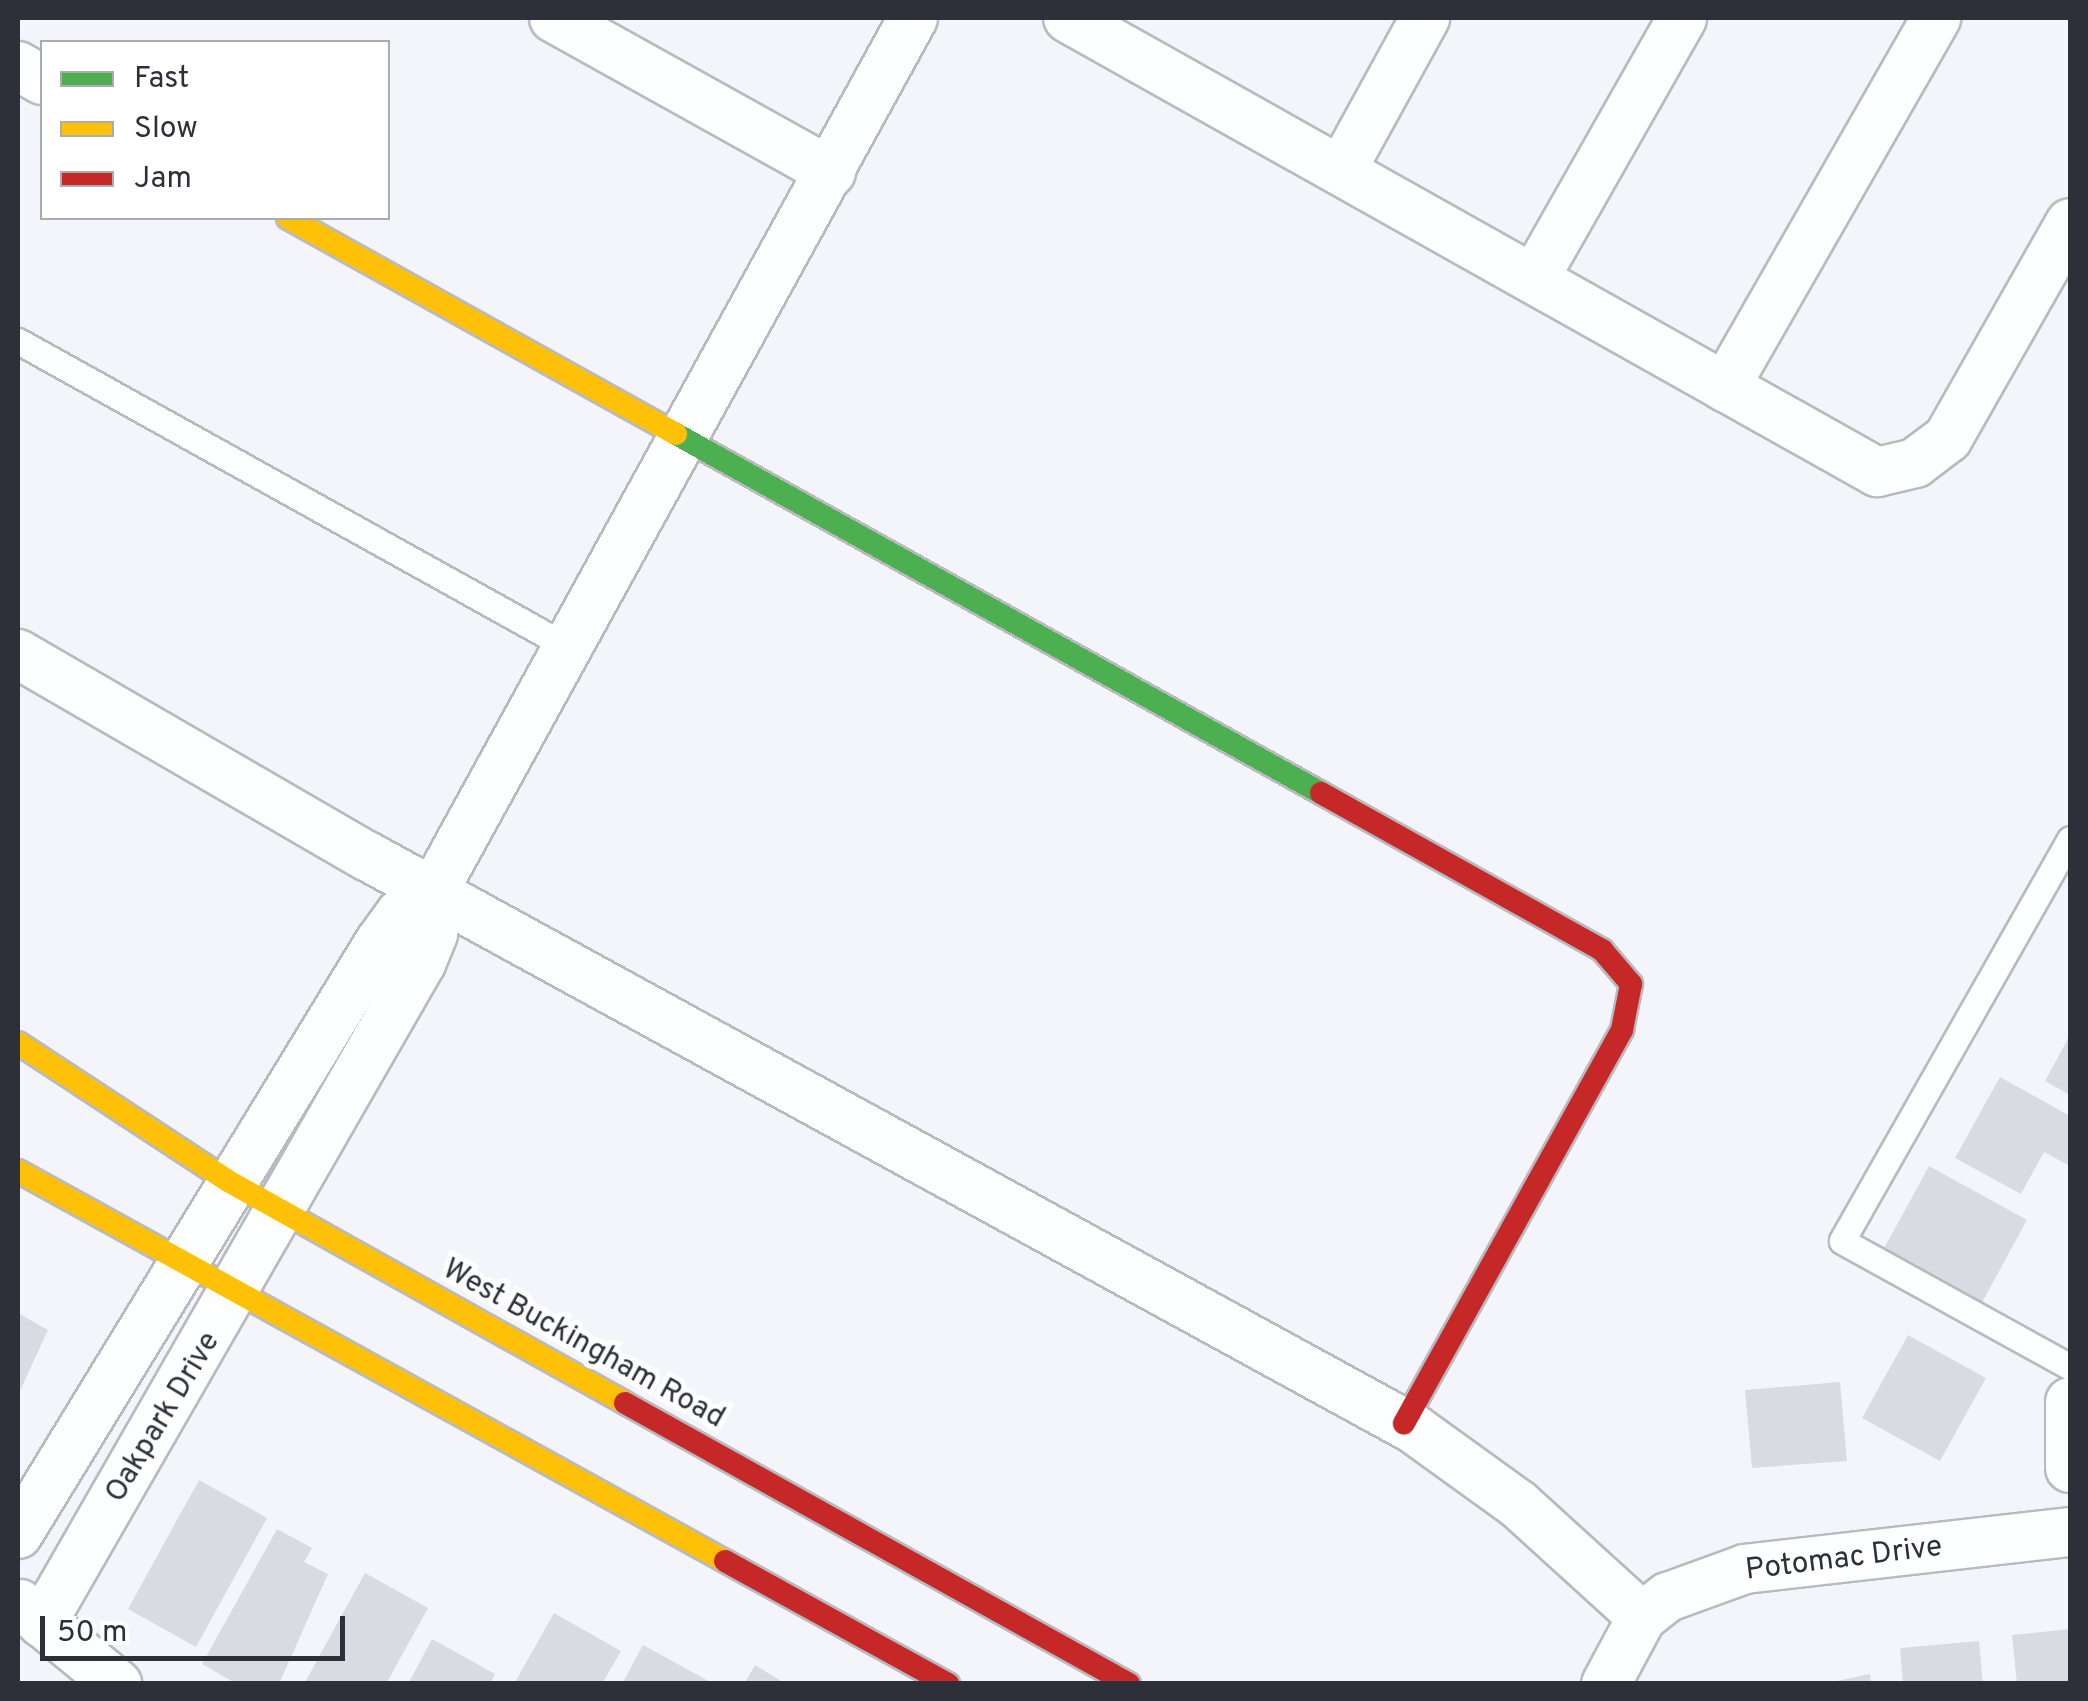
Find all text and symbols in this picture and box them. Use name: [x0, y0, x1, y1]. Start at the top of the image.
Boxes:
legend: [40, 40, 390, 220]
text: Fast: [134, 61, 189, 98]
text: Slow: [134, 111, 198, 148]
text: Jam: [134, 161, 192, 198]
street label: West Buckingham Road: [436, 1252, 730, 1438]
street label: Oakpark Drive: [99, 1326, 229, 1510]
street label: Potomac Drive: [1744, 1530, 1944, 1590]
scale bar: [45, 1596, 350, 1658]
text: 50 m: [57, 1615, 127, 1652]

